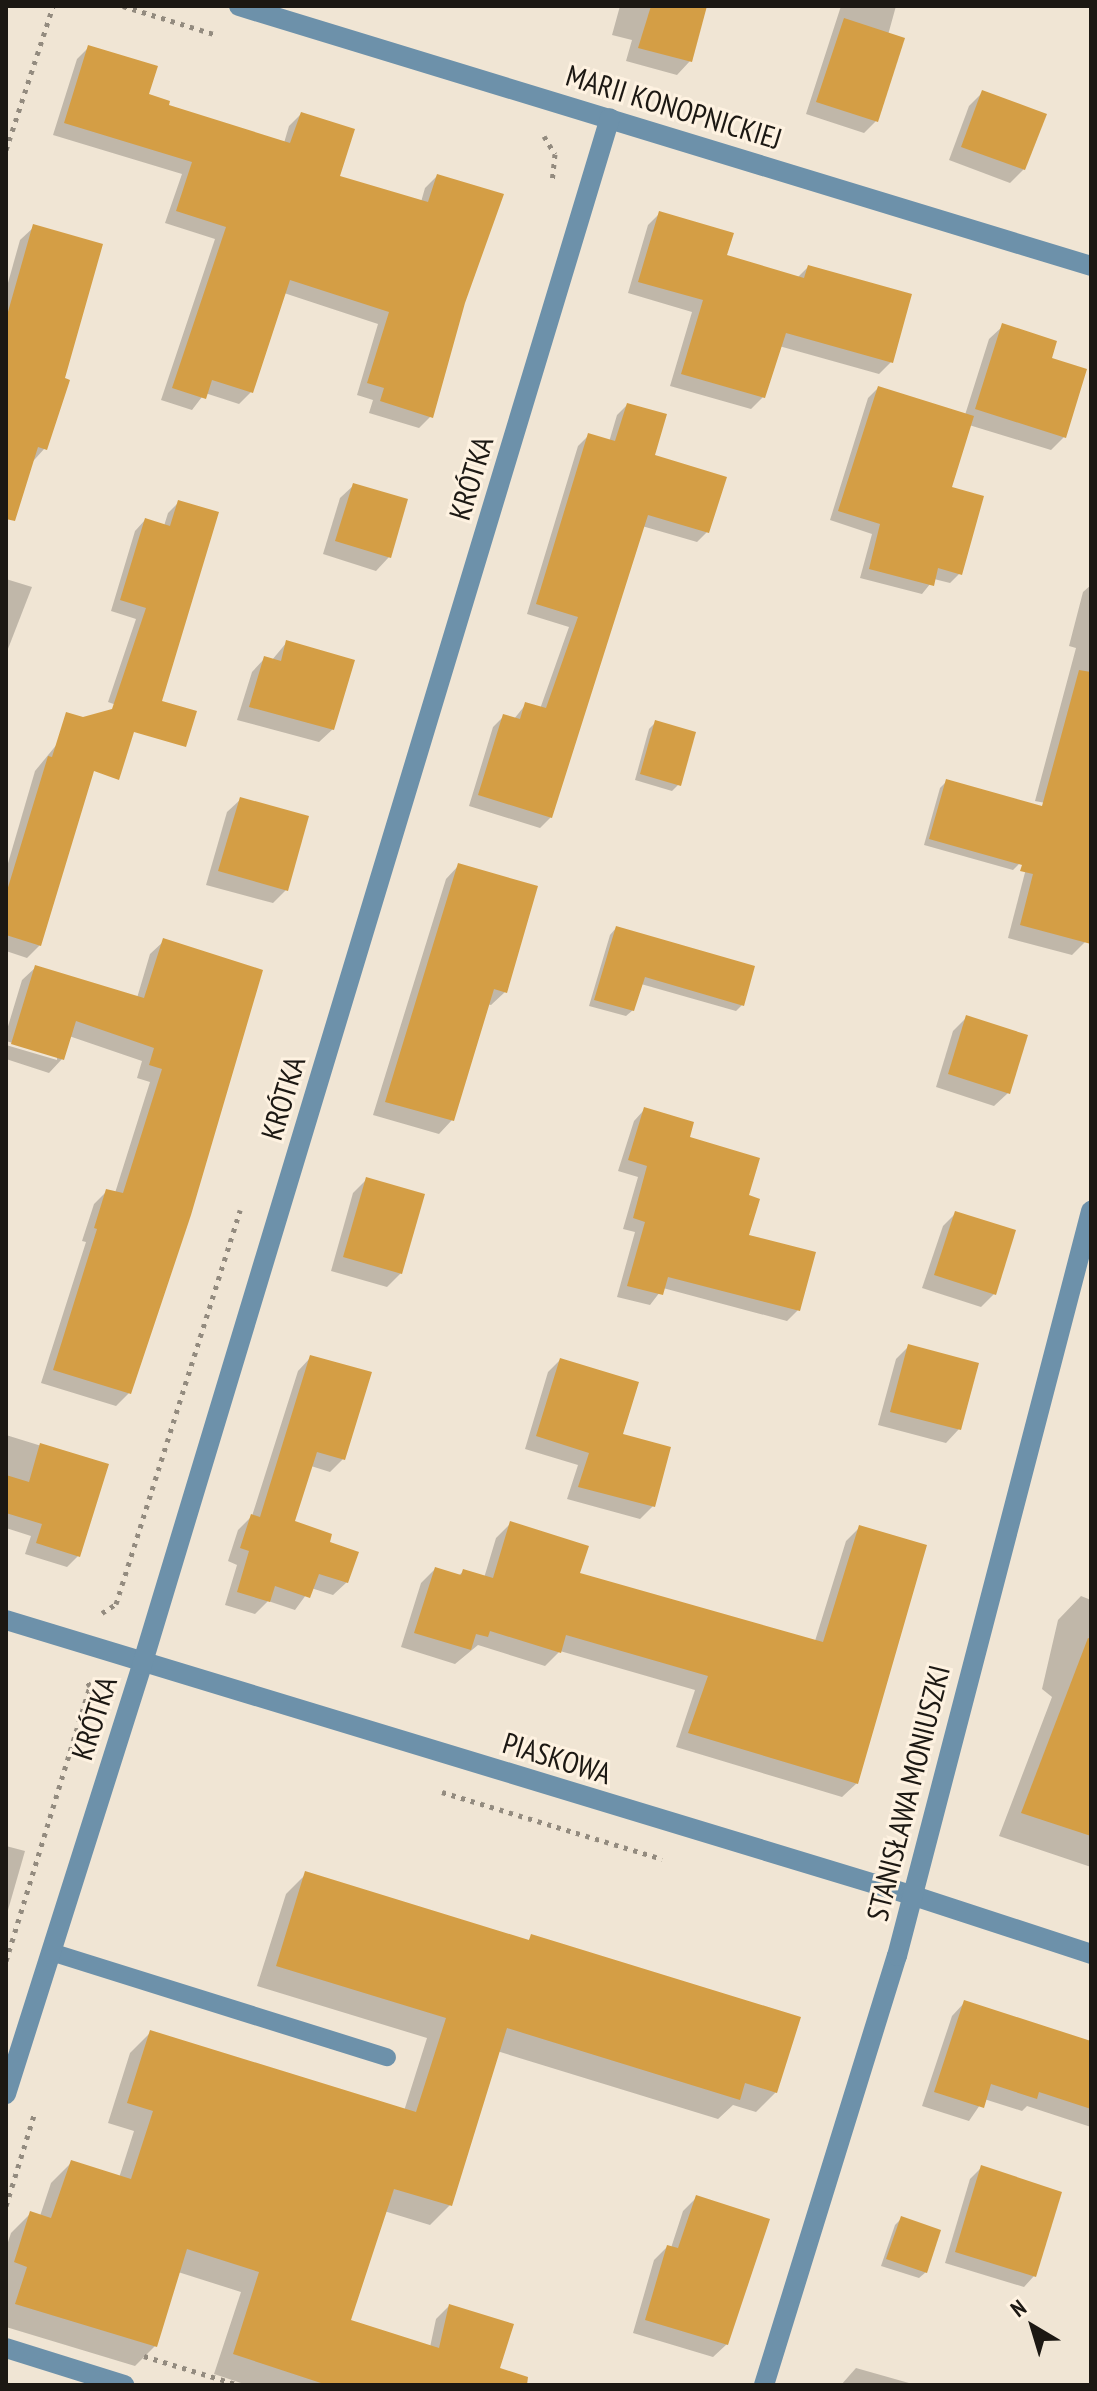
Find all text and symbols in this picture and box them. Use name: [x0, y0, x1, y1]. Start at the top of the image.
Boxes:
street label: MARII KONOPNICKIEJ: [562, 57, 786, 157]
street label: KRÓTKA: [441, 432, 501, 524]
street label: KRÓTKA: [253, 1052, 313, 1144]
street label: STANISŁAWA MONIUSZKI: [859, 1661, 957, 1925]
street label: KRÓTKA: [64, 1672, 124, 1764]
street label: PIASKOWA: [499, 1725, 615, 1791]
north arrow: [993, 2287, 1073, 2367]
text: N: [1005, 2293, 1032, 2323]

